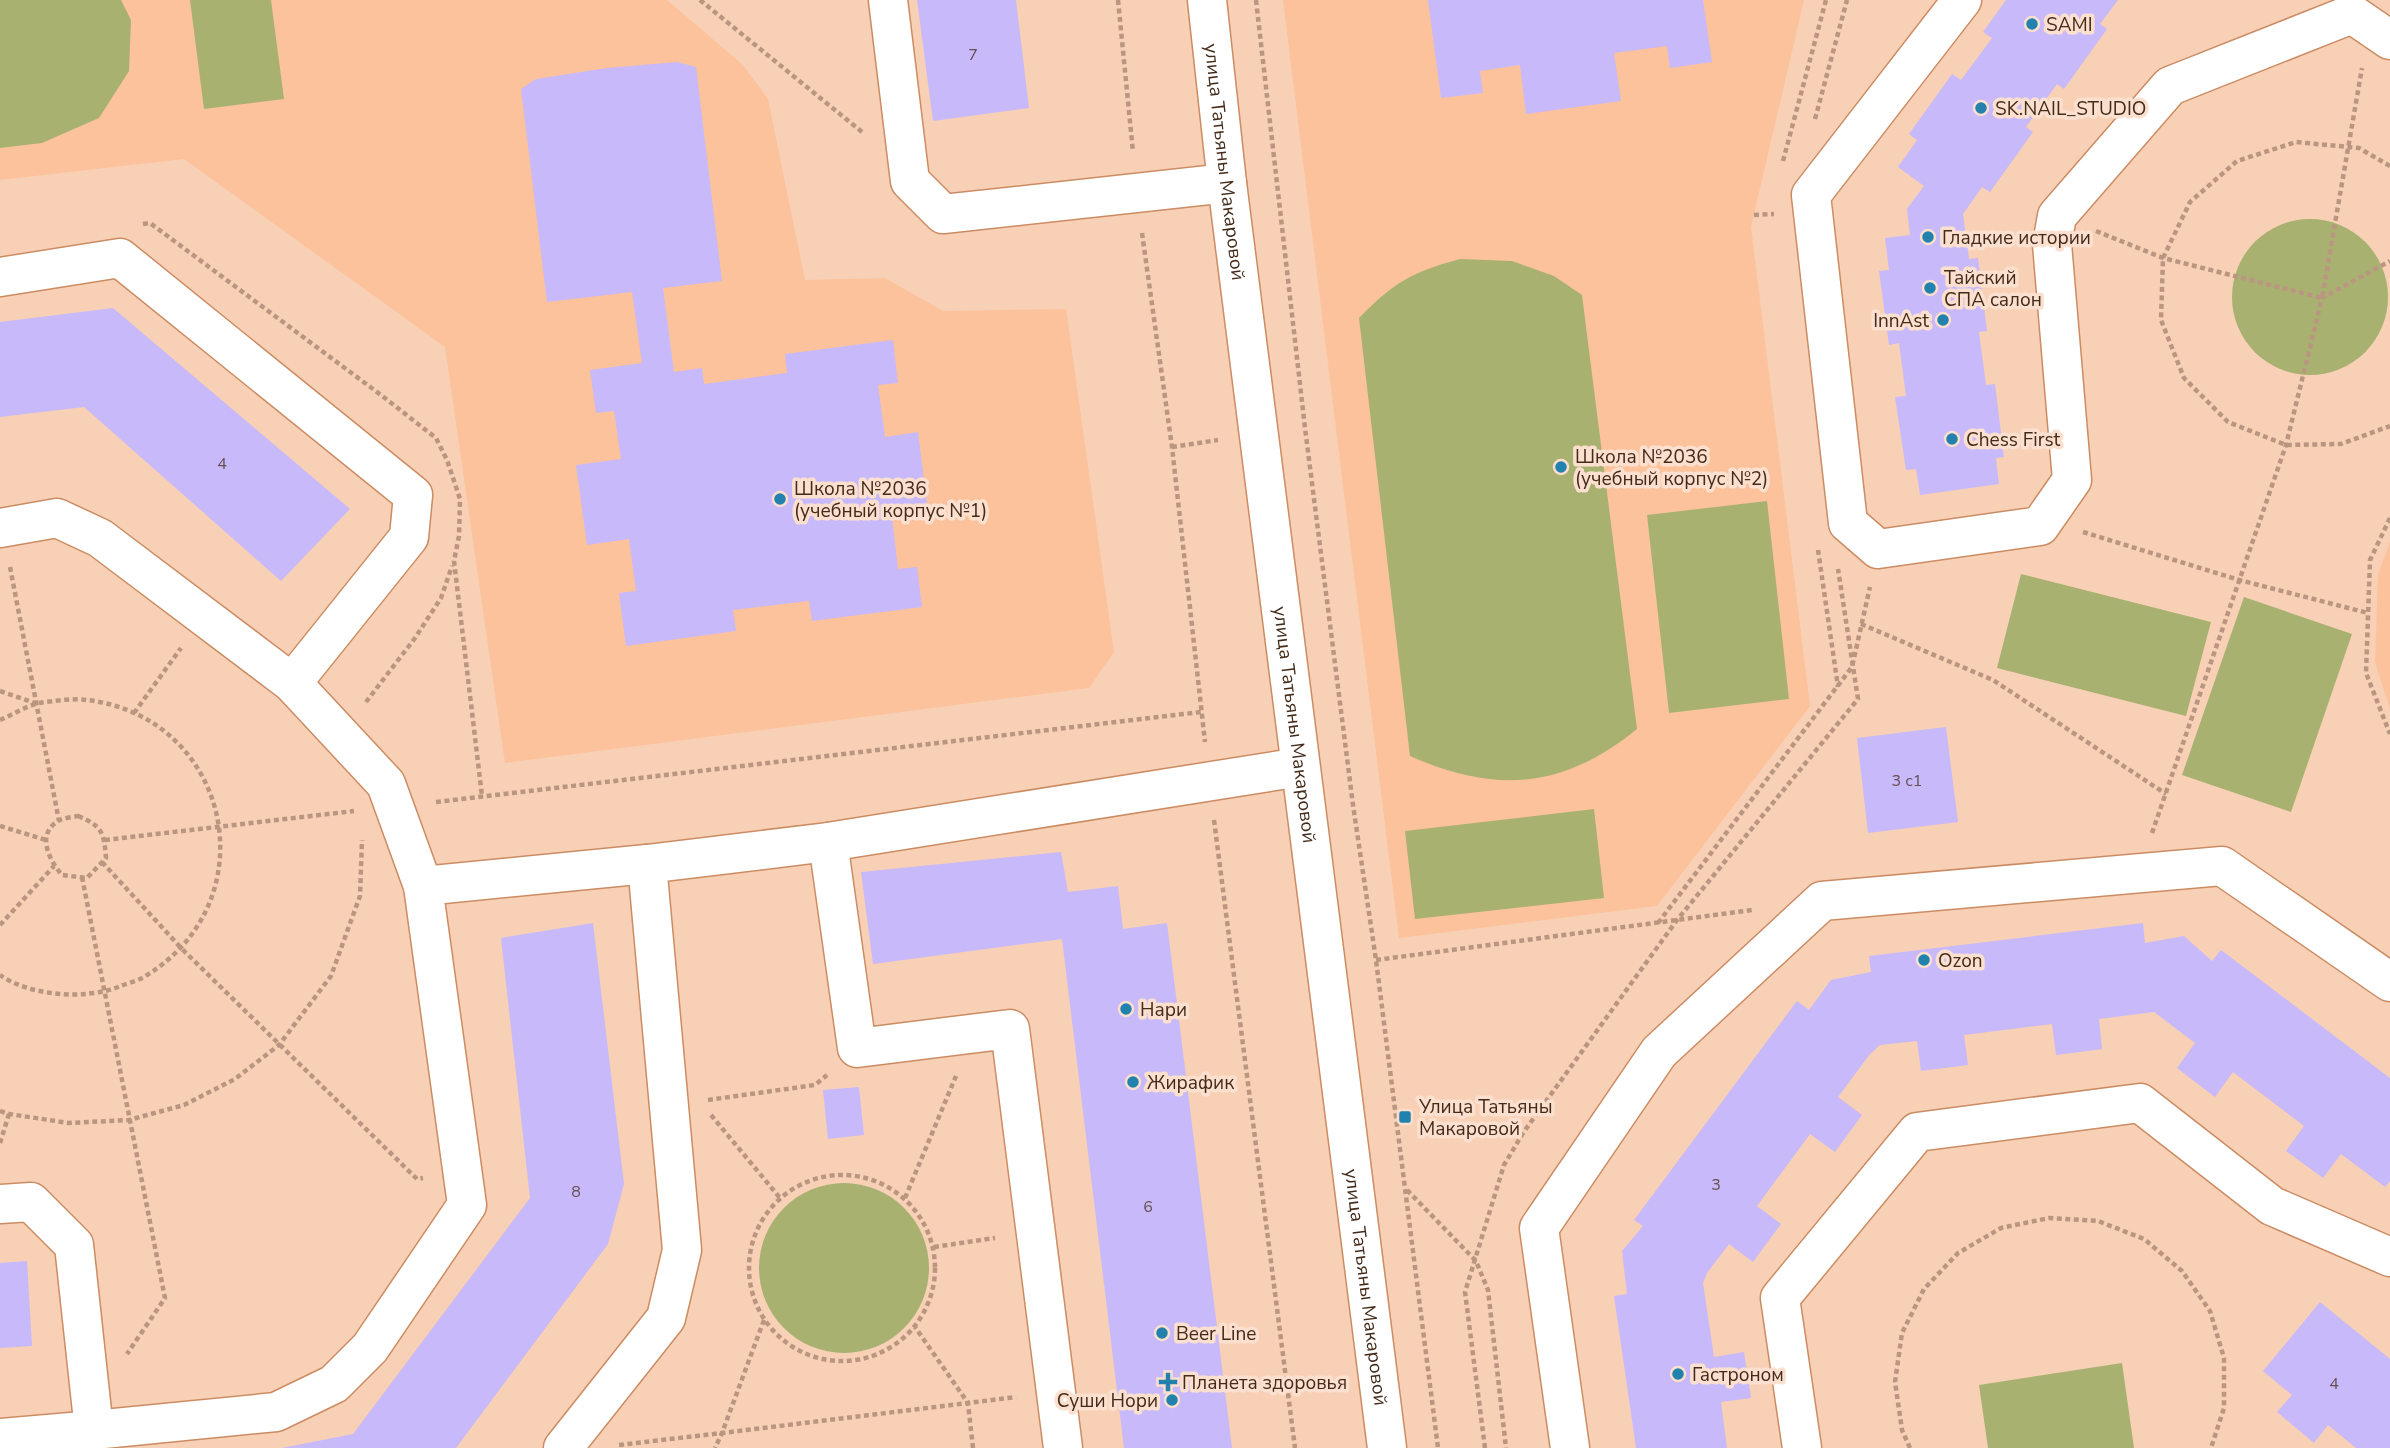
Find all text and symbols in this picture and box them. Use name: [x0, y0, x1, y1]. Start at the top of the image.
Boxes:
place label: SAMI: [2046, 12, 2093, 38]
marker: SAMI: [2024, 16, 2040, 32]
street label: улица Татьяны Макаровой: [1198, 42, 1251, 282]
house number: 7: [968, 44, 978, 66]
place label: SK.NAIL_STUDIO: [1995, 96, 2146, 122]
marker: SK.NAIL_STUDIO: [1973, 100, 1989, 116]
place label: Гладкие истории: [1942, 225, 2091, 251]
marker: Гладкие истории: [1920, 229, 1936, 245]
place label: Тайский СПА салон: [1944, 265, 2042, 313]
marker: Тайский СПА салон: [1922, 280, 1938, 296]
place label: InnAst: [1873, 308, 1929, 334]
marker: InnAst: [1935, 312, 1951, 328]
place label: Chess First: [1966, 427, 2060, 453]
marker: Chess First: [1944, 431, 1960, 447]
place label: Школа №2036 (учебный корпус №2): [1575, 444, 1768, 492]
house number: 4: [217, 453, 227, 475]
marker: Школа №2036 (учебный корпус №2): [1553, 459, 1569, 475]
place label: Школа №2036 (учебный корпус №1): [794, 476, 987, 524]
marker: Школа №2036 (учебный корпус №1): [772, 491, 788, 507]
street label: улица Татьяны Макаровой: [1267, 605, 1322, 845]
house number: 3 с1: [1892, 770, 1922, 792]
place label: Ozon: [1938, 948, 1983, 974]
marker: Ozon: [1916, 952, 1932, 968]
place label: Нари: [1140, 997, 1187, 1023]
marker: Нари: [1118, 1001, 1134, 1017]
place label: Жирафик: [1147, 1070, 1234, 1096]
marker: Жирафик: [1125, 1074, 1141, 1090]
place label: Улица Татьяны Макаровой: [1418, 1094, 1553, 1142]
marker: Улица Татьяны Макаровой: [1397, 1109, 1413, 1125]
street label: улица Татьяны Макаровой: [1338, 1167, 1394, 1407]
house number: 3: [1711, 1174, 1721, 1196]
house number: 8: [571, 1181, 581, 1203]
house number: 6: [1143, 1196, 1153, 1218]
place label: Beer Line: [1176, 1321, 1256, 1347]
marker: Beer Line: [1154, 1325, 1170, 1341]
place label: Гастроном: [1692, 1362, 1784, 1388]
marker: Гастроном: [1670, 1366, 1686, 1382]
place label: Планета здоровья: [1182, 1370, 1347, 1396]
house number: 4: [2329, 1373, 2339, 1395]
marker: Планета здоровья: [1160, 1374, 1176, 1390]
place label: Суши Нори: [1057, 1388, 1158, 1414]
marker: Суши Нори: [1164, 1392, 1180, 1408]

